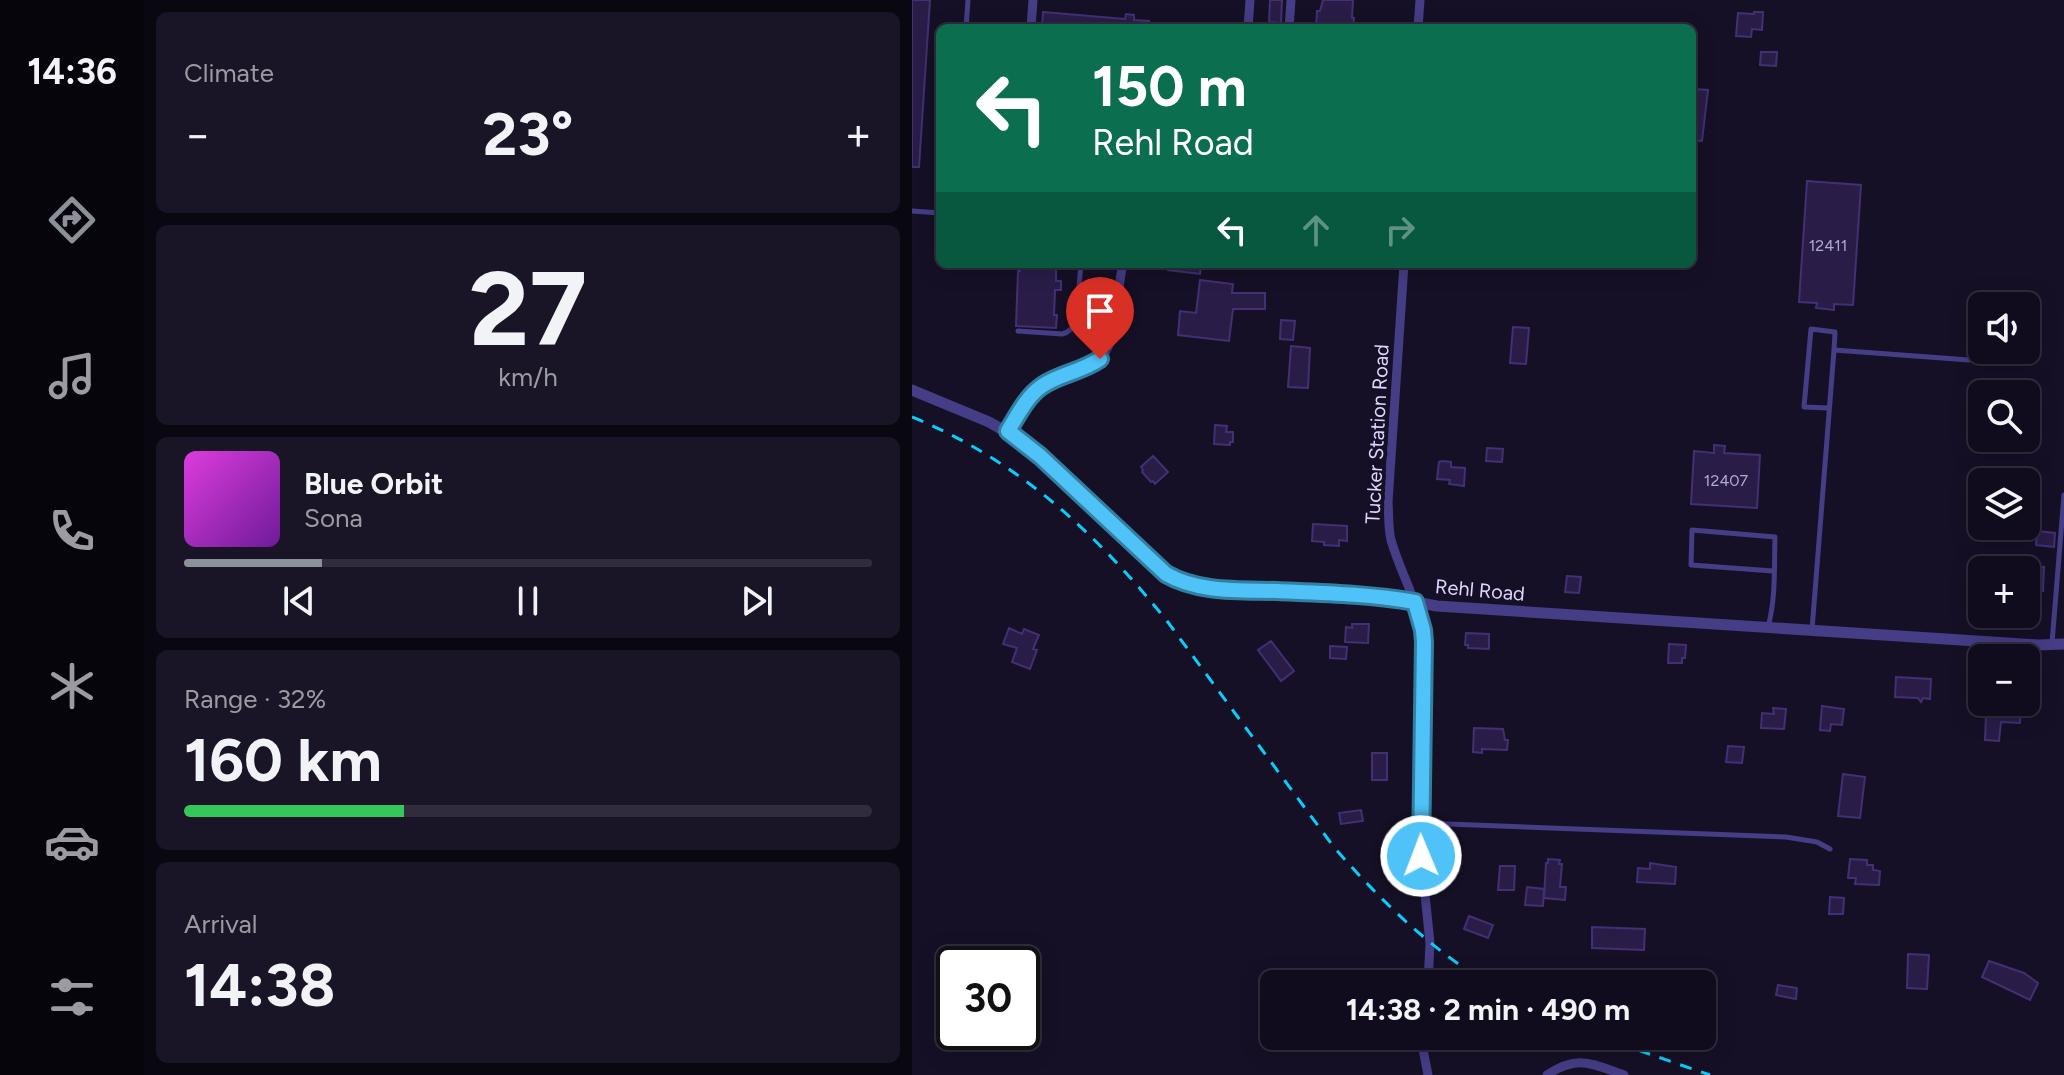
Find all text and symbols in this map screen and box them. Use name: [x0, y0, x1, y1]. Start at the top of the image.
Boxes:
text: 14:36: [27, 50, 117, 93]
text: 150 m: [1092, 53, 1247, 120]
icon: left: [960, 56, 1064, 160]
text: Climate: [184, 57, 274, 89]
text: 23°: [483, 98, 573, 170]
text: −: [184, 108, 211, 161]
text: +: [845, 108, 872, 161]
text: Rehl Road: [1092, 121, 1254, 164]
icon: directions: [44, 192, 100, 248]
icon: left: [1210, 208, 1254, 252]
icon: ahead: [1294, 208, 1338, 252]
icon: right: [1378, 208, 1422, 252]
house number: 12411: [1809, 236, 1847, 255]
text: 27: [469, 246, 587, 371]
pin: [1066, 277, 1134, 359]
icon: arrive: [1078, 289, 1122, 333]
map controls: [1968, 292, 2040, 716]
button: sound: [1968, 292, 2040, 364]
street label: Tucker Station Road: [1360, 343, 1394, 525]
icon: music: [44, 348, 100, 404]
text: km/h: [498, 361, 558, 393]
button: search: [1968, 380, 2040, 452]
text: Blue Orbit: [304, 465, 443, 502]
button: layers: [1968, 468, 2040, 540]
house number: 12407: [1704, 471, 1749, 490]
text: Sona: [304, 502, 363, 534]
icon: phone: [44, 503, 100, 559]
button: +: [1968, 556, 2040, 628]
street label: Rehl Road: [1434, 574, 1526, 606]
icon: previous: [277, 579, 321, 623]
icon: pause: [506, 579, 550, 623]
icon: next: [735, 579, 779, 623]
button: −: [1968, 644, 2040, 716]
icon: climate: [44, 658, 100, 714]
text: Range · 32%: [184, 683, 326, 715]
text: 160 km: [184, 724, 382, 796]
icon: car: [44, 814, 100, 870]
position arrow: [1379, 814, 1463, 898]
text: Arrival: [184, 908, 257, 940]
speed limit sign: 30: [936, 946, 1040, 1050]
text: 14:38: [184, 949, 335, 1021]
icon: filters: [44, 969, 100, 1025]
text: 14:38 · 2 min · 490 m: [1346, 991, 1630, 1028]

